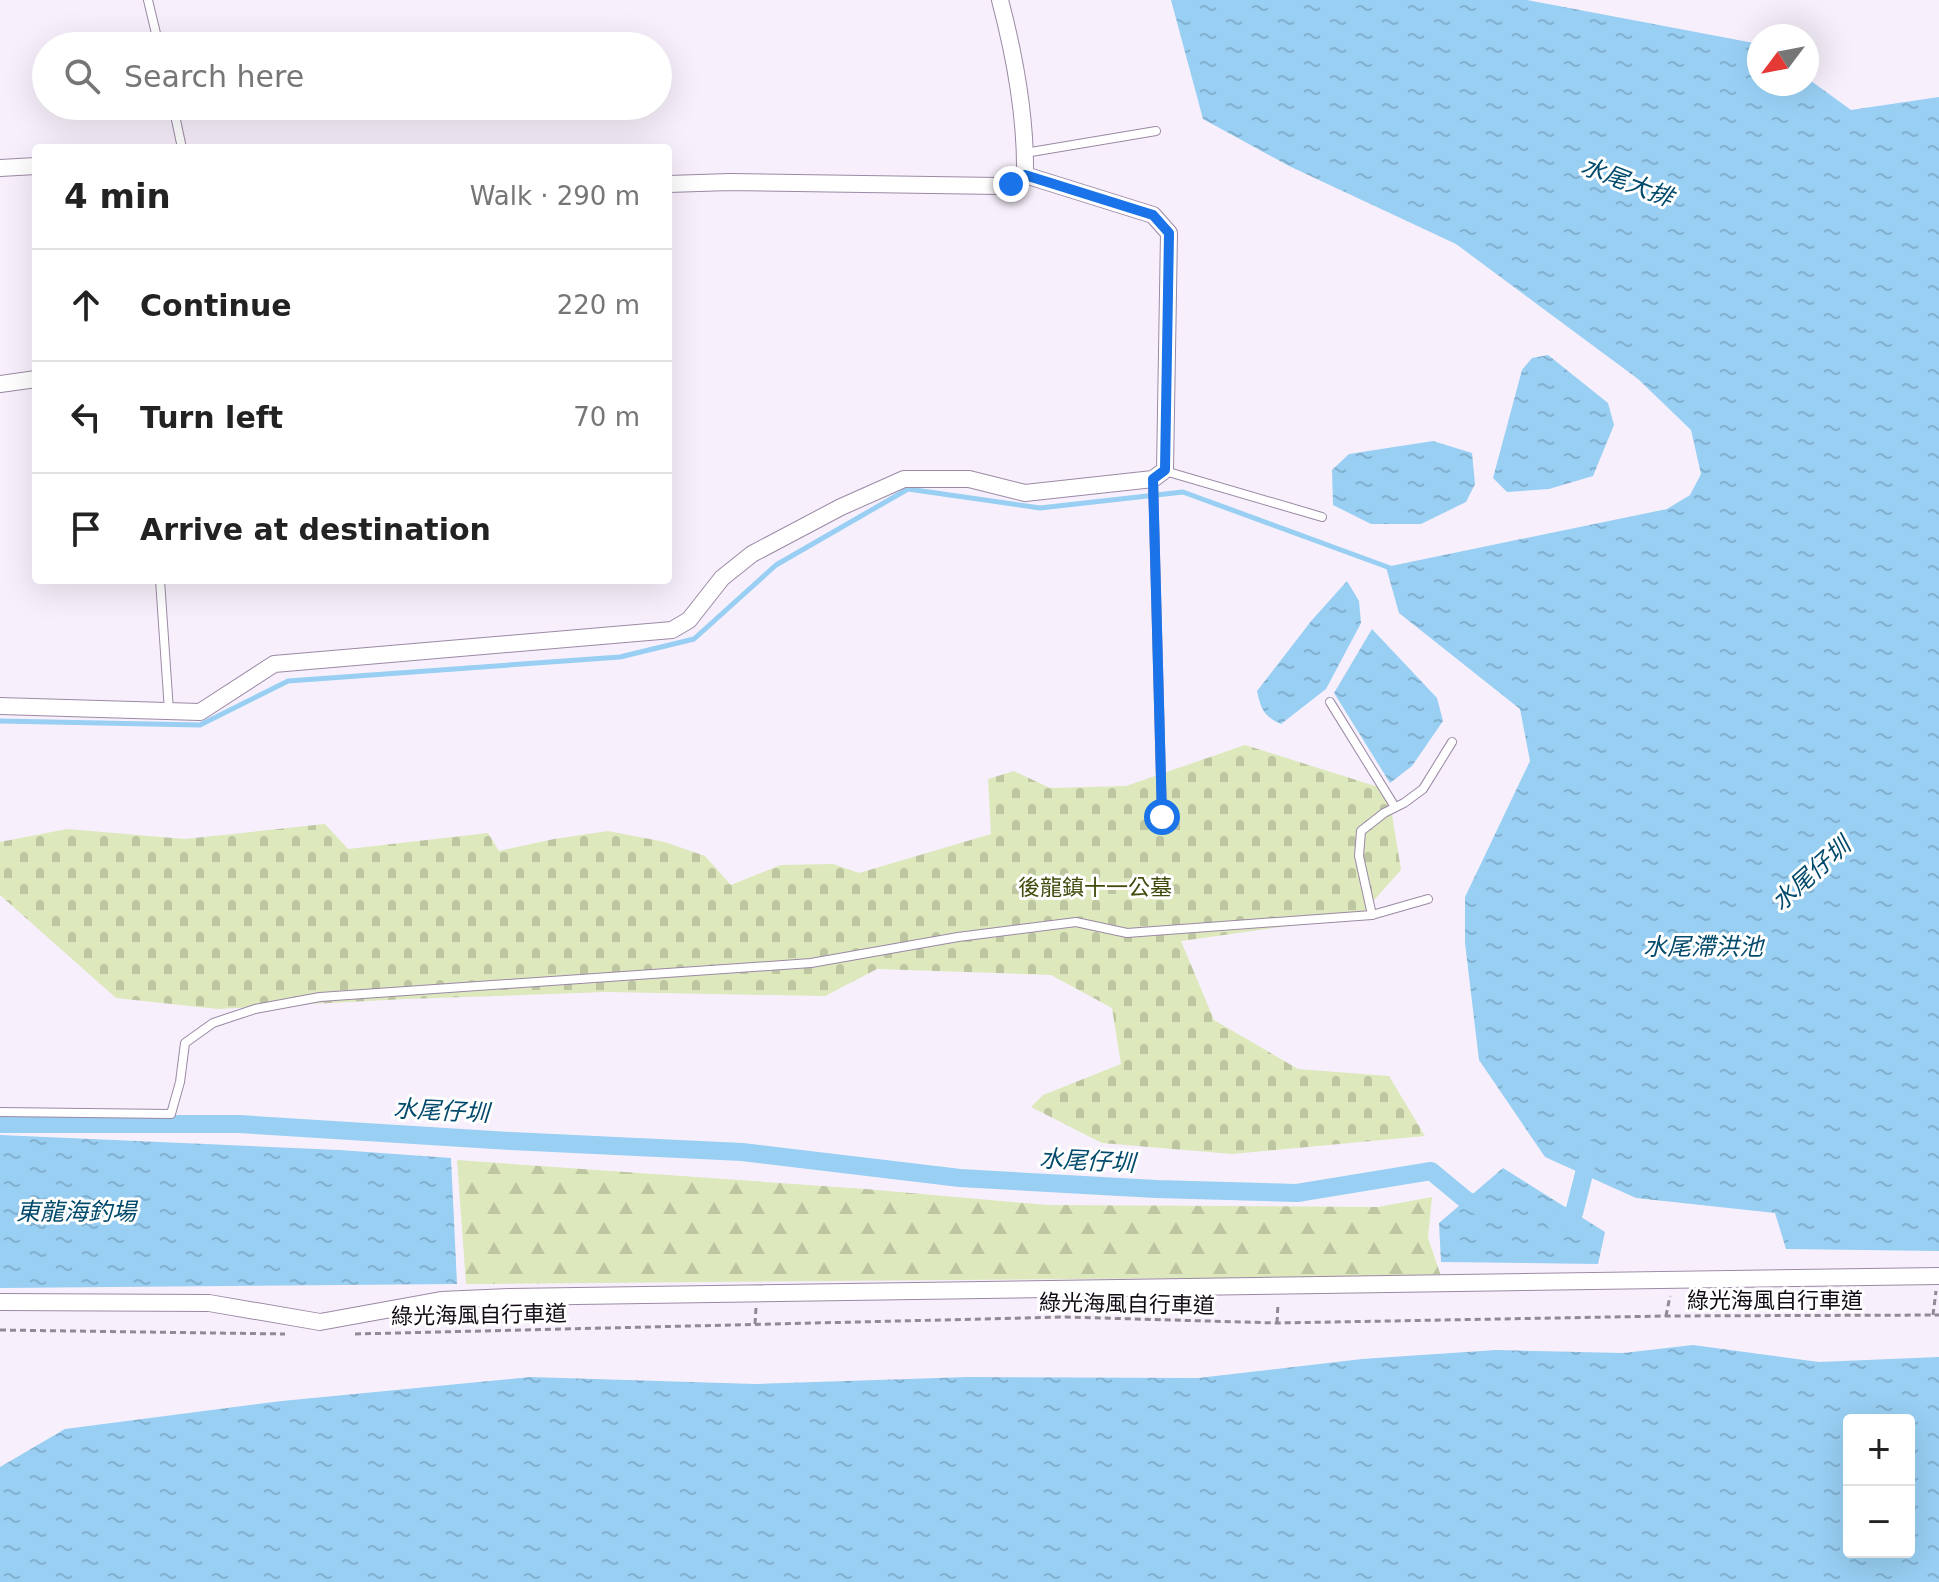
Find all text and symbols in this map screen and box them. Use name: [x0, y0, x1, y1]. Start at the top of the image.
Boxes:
north arrow: [1747, 24, 1819, 96]
search box: [32, 32, 672, 120]
icon: search: [60, 54, 104, 98]
text: Search here: [124, 59, 304, 94]
water label: 水尾大排: [1577, 152, 1680, 213]
route end: [993, 166, 1029, 202]
text: 4 min: [64, 176, 171, 216]
text: Walk · 290 m: [470, 181, 640, 211]
icon: ahead: [64, 283, 108, 327]
text: Continue: [140, 288, 292, 323]
text: 220 m: [557, 290, 640, 320]
icon: left: [64, 395, 108, 439]
text: Turn left: [140, 400, 283, 435]
text: 70 m: [573, 402, 640, 432]
icon: arrive: [64, 507, 108, 551]
text: Arrive at destination: [140, 512, 491, 547]
route start: [1144, 799, 1180, 835]
water label: 水尾仔圳: [1766, 829, 1858, 917]
park label: 後龍鎮十一公墓: [1018, 875, 1172, 900]
water label: 水尾滯洪池: [1643, 933, 1766, 961]
water label: 水尾仔圳: [392, 1095, 493, 1128]
water label: 水尾仔圳: [1038, 1145, 1139, 1178]
water label: 東龍海釣場: [16, 1198, 139, 1226]
street label: 綠光海風自行車道: [1687, 1288, 1863, 1313]
street label: 綠光海風自行車道: [1039, 1290, 1215, 1318]
street label: 綠光海風自行車道: [391, 1301, 567, 1329]
map controls: [1843, 1414, 1915, 1558]
button: +: [1843, 1414, 1915, 1486]
button: −: [1843, 1486, 1915, 1558]

